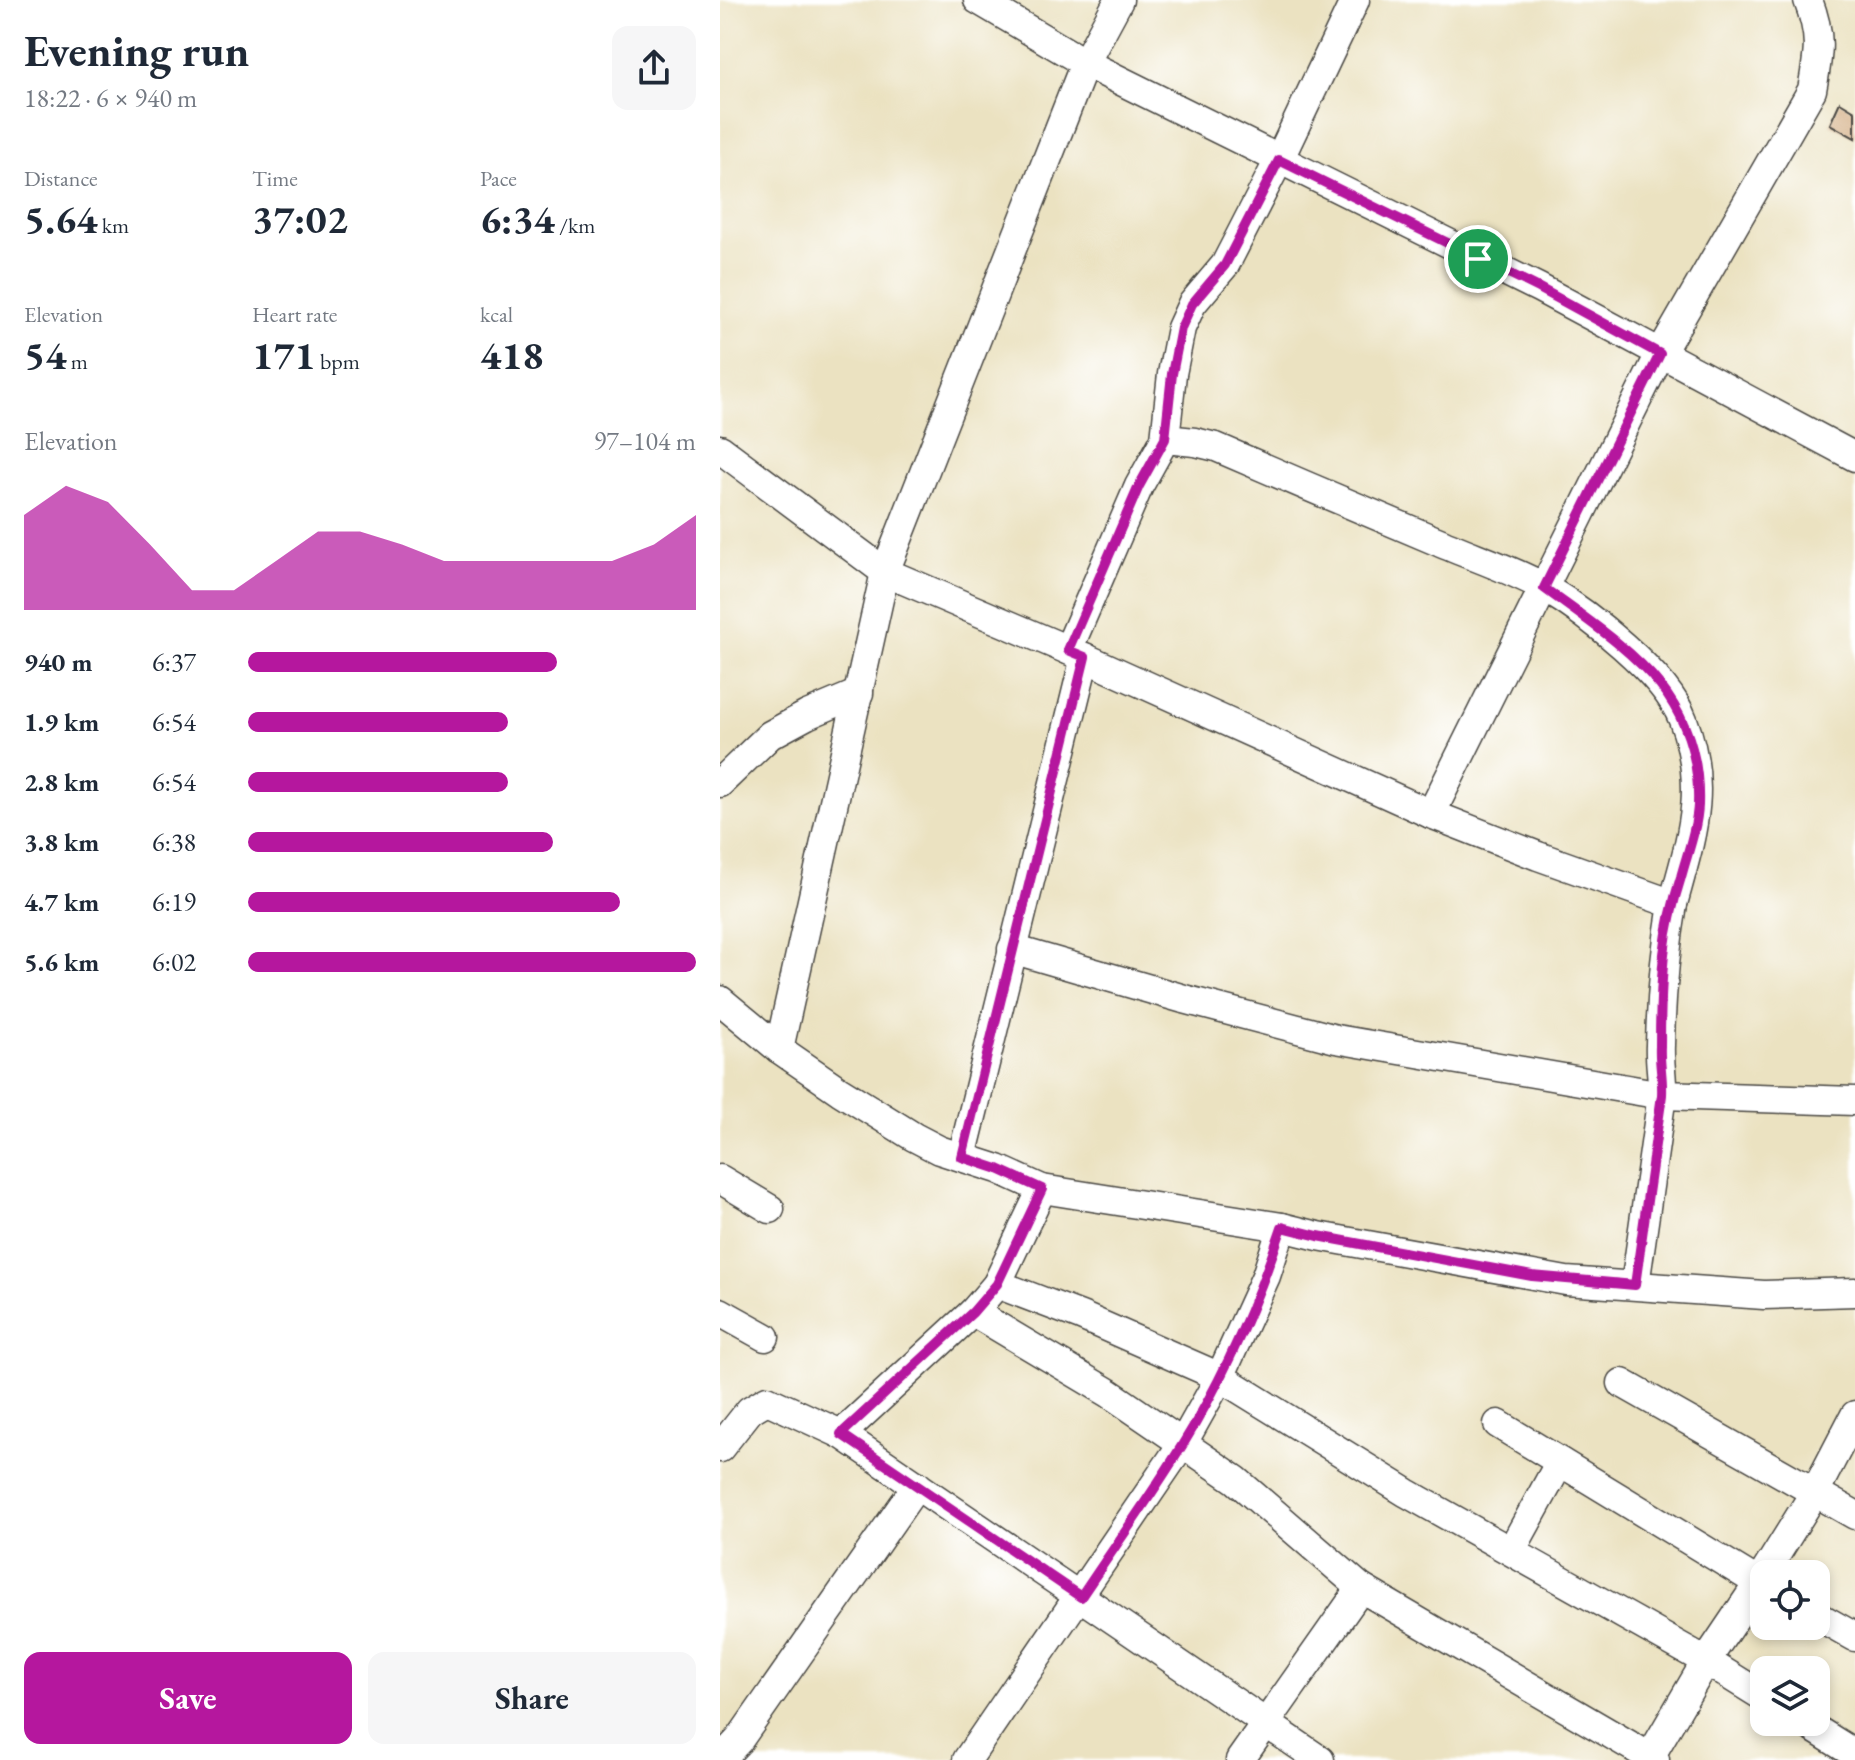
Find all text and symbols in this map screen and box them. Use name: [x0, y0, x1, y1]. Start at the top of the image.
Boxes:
text: Evening run: [24, 22, 249, 79]
button: share: [612, 26, 696, 110]
text: 18:22 · 6 × 940 m: [24, 81, 197, 115]
text: Distance: [24, 164, 97, 193]
text: Time: [252, 164, 298, 193]
text: Pace: [480, 164, 517, 193]
text: 5.64: [24, 193, 97, 245]
text: 37:02: [252, 193, 348, 245]
text: 6:34: [480, 193, 555, 245]
text: km: [97, 211, 129, 240]
text: /km: [555, 211, 595, 240]
pin: [1444, 225, 1512, 293]
icon: arrive: [1456, 237, 1500, 281]
text: Elevation: [24, 300, 103, 329]
text: Heart rate: [252, 300, 337, 329]
text: kcal: [480, 300, 513, 329]
text: 54: [24, 329, 66, 381]
text: 171: [252, 329, 315, 381]
text: 418: [480, 329, 543, 381]
text: m: [66, 347, 88, 376]
text: bpm: [315, 347, 360, 376]
text: Elevation: [24, 424, 118, 458]
text: 97–104 m: [594, 424, 696, 458]
text: 940 m: [24, 645, 92, 679]
text: 6:37: [152, 645, 196, 679]
text: 1.9 km: [24, 705, 99, 739]
text: 6:54: [152, 705, 196, 739]
text: 2.8 km: [24, 765, 99, 799]
text: 6:54: [152, 765, 196, 799]
text: 3.8 km: [24, 825, 99, 859]
text: 6:38: [152, 825, 196, 859]
text: 4.7 km: [24, 885, 99, 919]
text: 6:19: [152, 885, 196, 919]
text: 5.6 km: [24, 945, 99, 979]
text: 6:02: [152, 945, 196, 979]
map controls: [1750, 1560, 1830, 1736]
button: locate: [1750, 1560, 1830, 1640]
button: Save: [24, 1652, 352, 1744]
button: Share: [368, 1652, 696, 1744]
button: layers: [1750, 1656, 1830, 1736]

